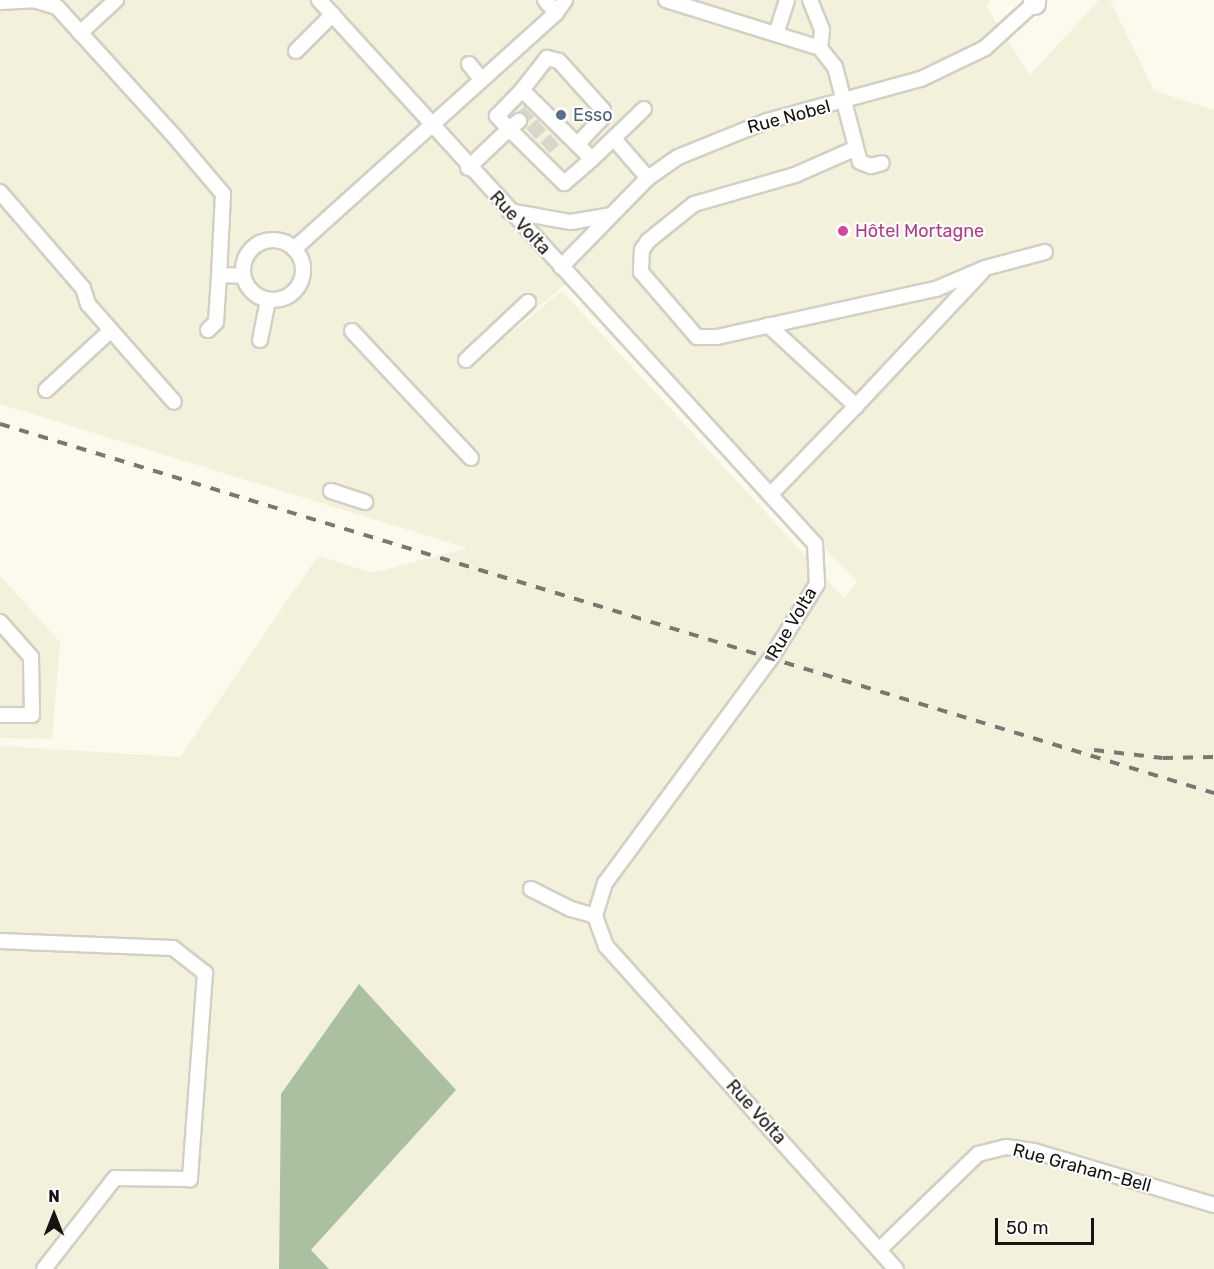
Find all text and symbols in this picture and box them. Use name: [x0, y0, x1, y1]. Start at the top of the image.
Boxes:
street label: Rue Nobel: [745, 96, 833, 138]
place label: Esso: [573, 104, 613, 126]
marker: Esso: [554, 108, 568, 122]
street label: Rue Volta: [485, 187, 555, 259]
place label: Hôtel Mortagne: [855, 220, 984, 242]
marker: Hôtel Mortagne: [836, 224, 850, 238]
street label: Rue Volta: [762, 583, 822, 663]
street label: Rue Volta: [721, 1075, 791, 1149]
street label: Rue Graham-Bell: [1010, 1139, 1154, 1197]
north arrow: [24, 1185, 84, 1245]
text: N: [48, 1187, 60, 1206]
scale bar: [998, 1206, 1097, 1244]
text: 50 m: [1006, 1217, 1049, 1239]

